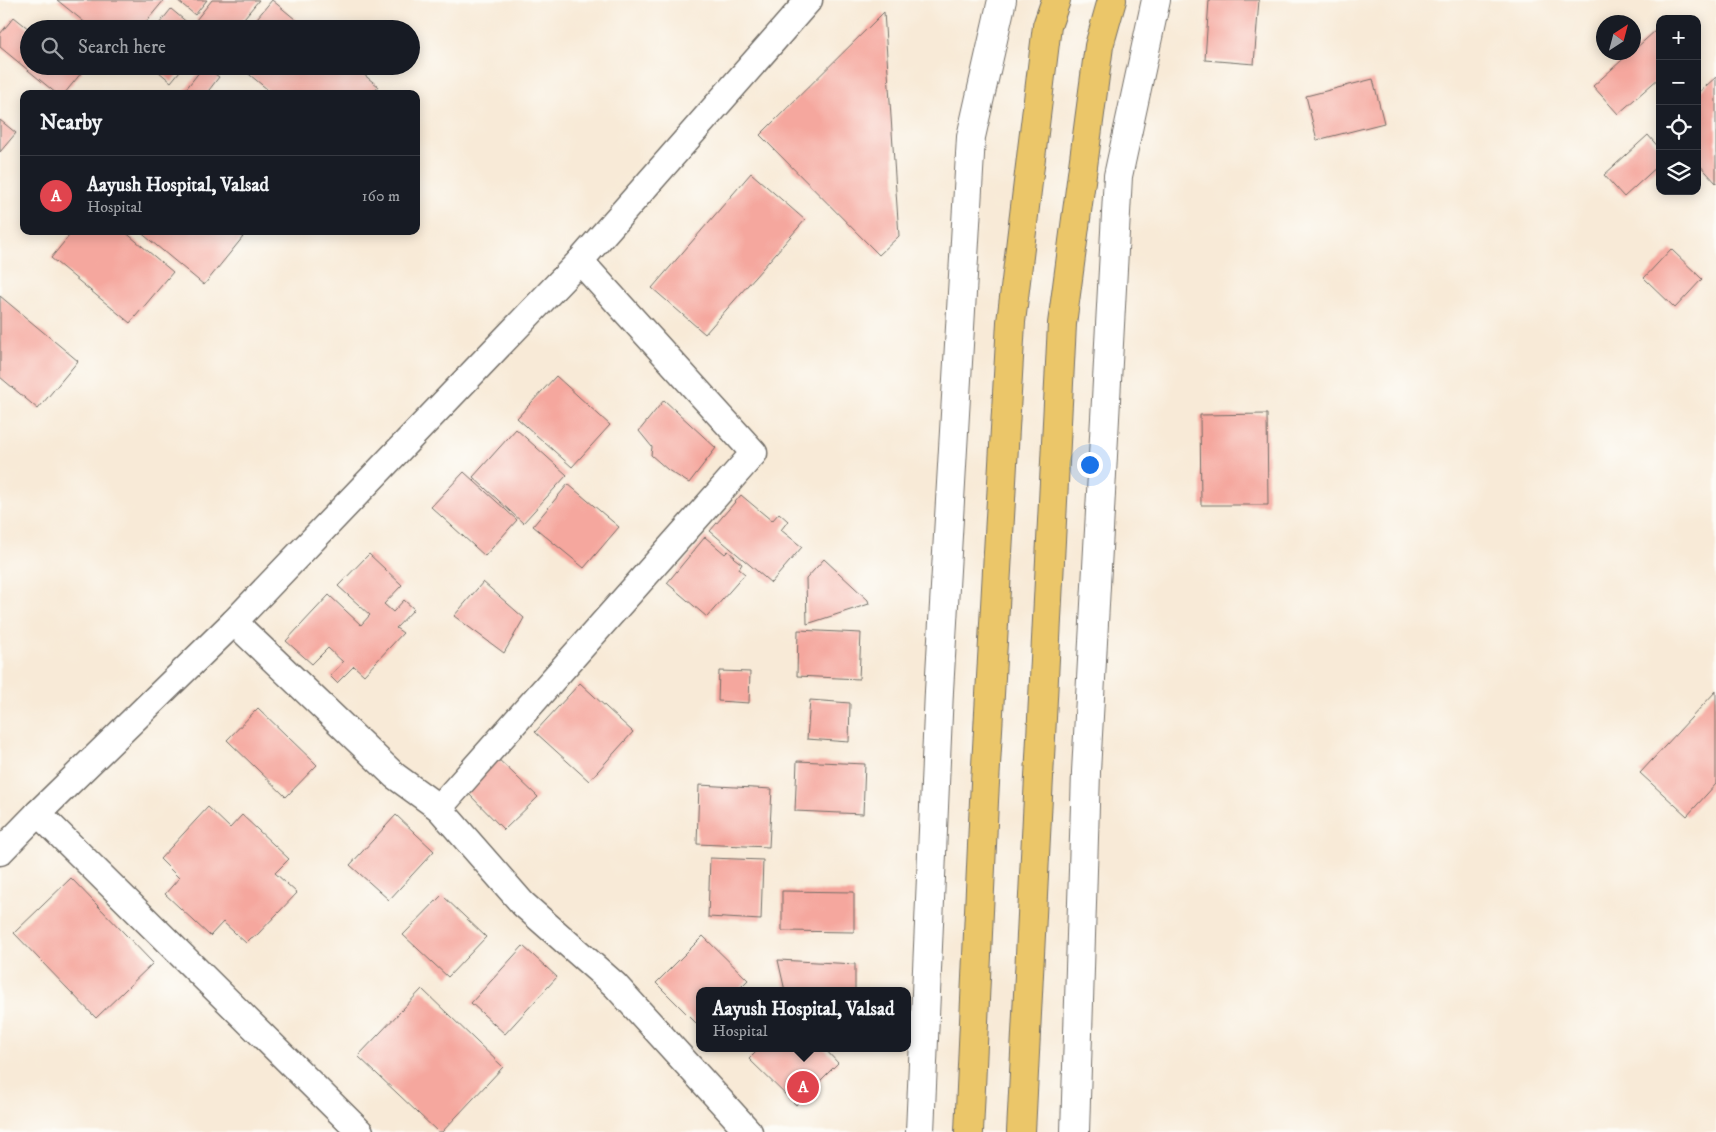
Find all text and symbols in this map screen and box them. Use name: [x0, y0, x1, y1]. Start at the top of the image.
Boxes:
north arrow: [1596, 15, 1641, 60]
map controls: [1656, 15, 1701, 195]
button: +: [1656, 15, 1701, 60]
search box: [20, 20, 420, 75]
icon: search: [38, 34, 66, 62]
text: Search here: [78, 36, 166, 59]
button: −: [1656, 60, 1701, 105]
button: locate: [1656, 105, 1701, 150]
text: Nearby: [40, 110, 102, 136]
button: layers: [1656, 150, 1701, 195]
text: Aayush Hospital, Valsad: [87, 174, 269, 197]
text: A: [51, 186, 61, 206]
text: 160 m: [362, 186, 400, 206]
text: Hospital: [87, 197, 142, 217]
your location: [1077, 452, 1103, 478]
popup: [696, 987, 911, 1052]
text: Aayush Hospital, Valsad: [713, 998, 894, 1021]
text: Hospital: [713, 1021, 768, 1041]
pin: A: [787, 1068, 819, 1106]

